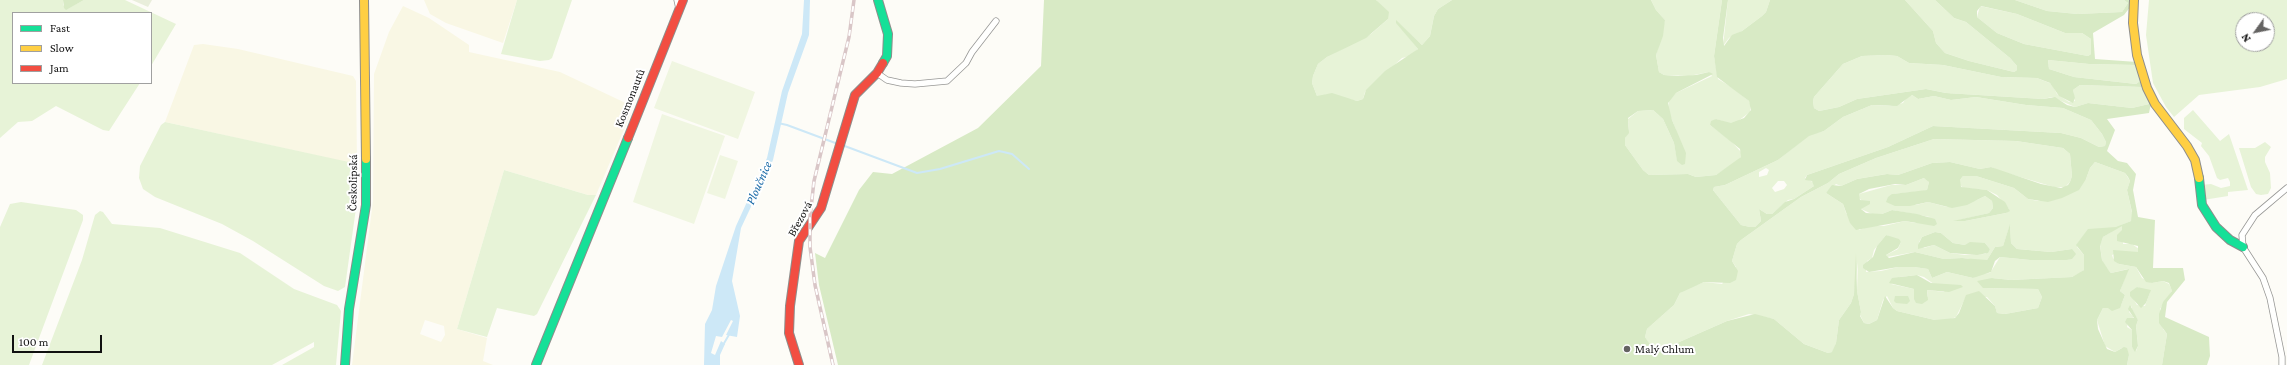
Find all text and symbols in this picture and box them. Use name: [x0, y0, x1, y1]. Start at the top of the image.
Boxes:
legend: [12, 12, 152, 84]
north arrow: [2235, 12, 2275, 52]
text: Fast: [50, 21, 70, 35]
text: N: [2239, 32, 2253, 44]
text: Slow: [50, 41, 74, 55]
text: Jam: [50, 61, 69, 75]
street label: Kosmonautů: [612, 67, 648, 129]
street label: Českolipská: [345, 154, 361, 212]
water label: Ploučnice: [743, 159, 775, 207]
street label: Březová: [785, 199, 815, 239]
scale bar: [14, 327, 104, 353]
text: 100 m: [19, 335, 48, 349]
place label: Malý Chlum: [1635, 342, 1694, 356]
marker: Malý Chlum: [1622, 344, 1632, 354]

